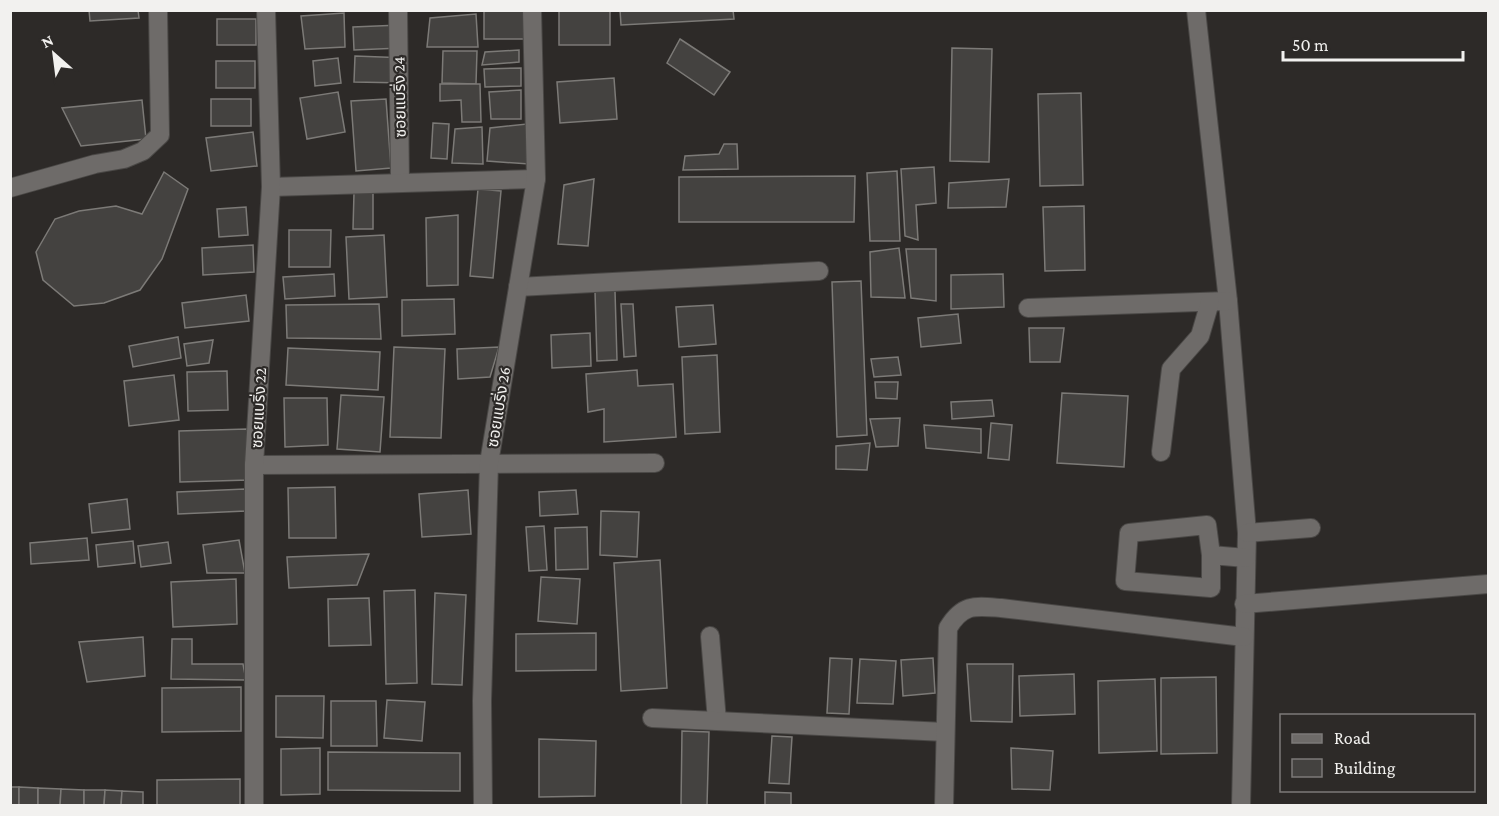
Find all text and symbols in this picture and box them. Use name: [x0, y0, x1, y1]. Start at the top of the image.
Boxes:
north arrow: [24, 24, 84, 84]
scale bar: [1283, 24, 1463, 62]
text: N: [38, 31, 56, 51]
text: 50 m: [1292, 35, 1329, 55]
street label: ซอยแบริ่ง 24: [388, 56, 409, 138]
street label: ซอยแบริ่ง 26: [482, 365, 513, 449]
street label: ซอยแบริ่ง 22: [246, 367, 269, 449]
legend: [1280, 714, 1475, 792]
text: Road: [1334, 728, 1371, 748]
text: Building: [1334, 758, 1396, 778]

